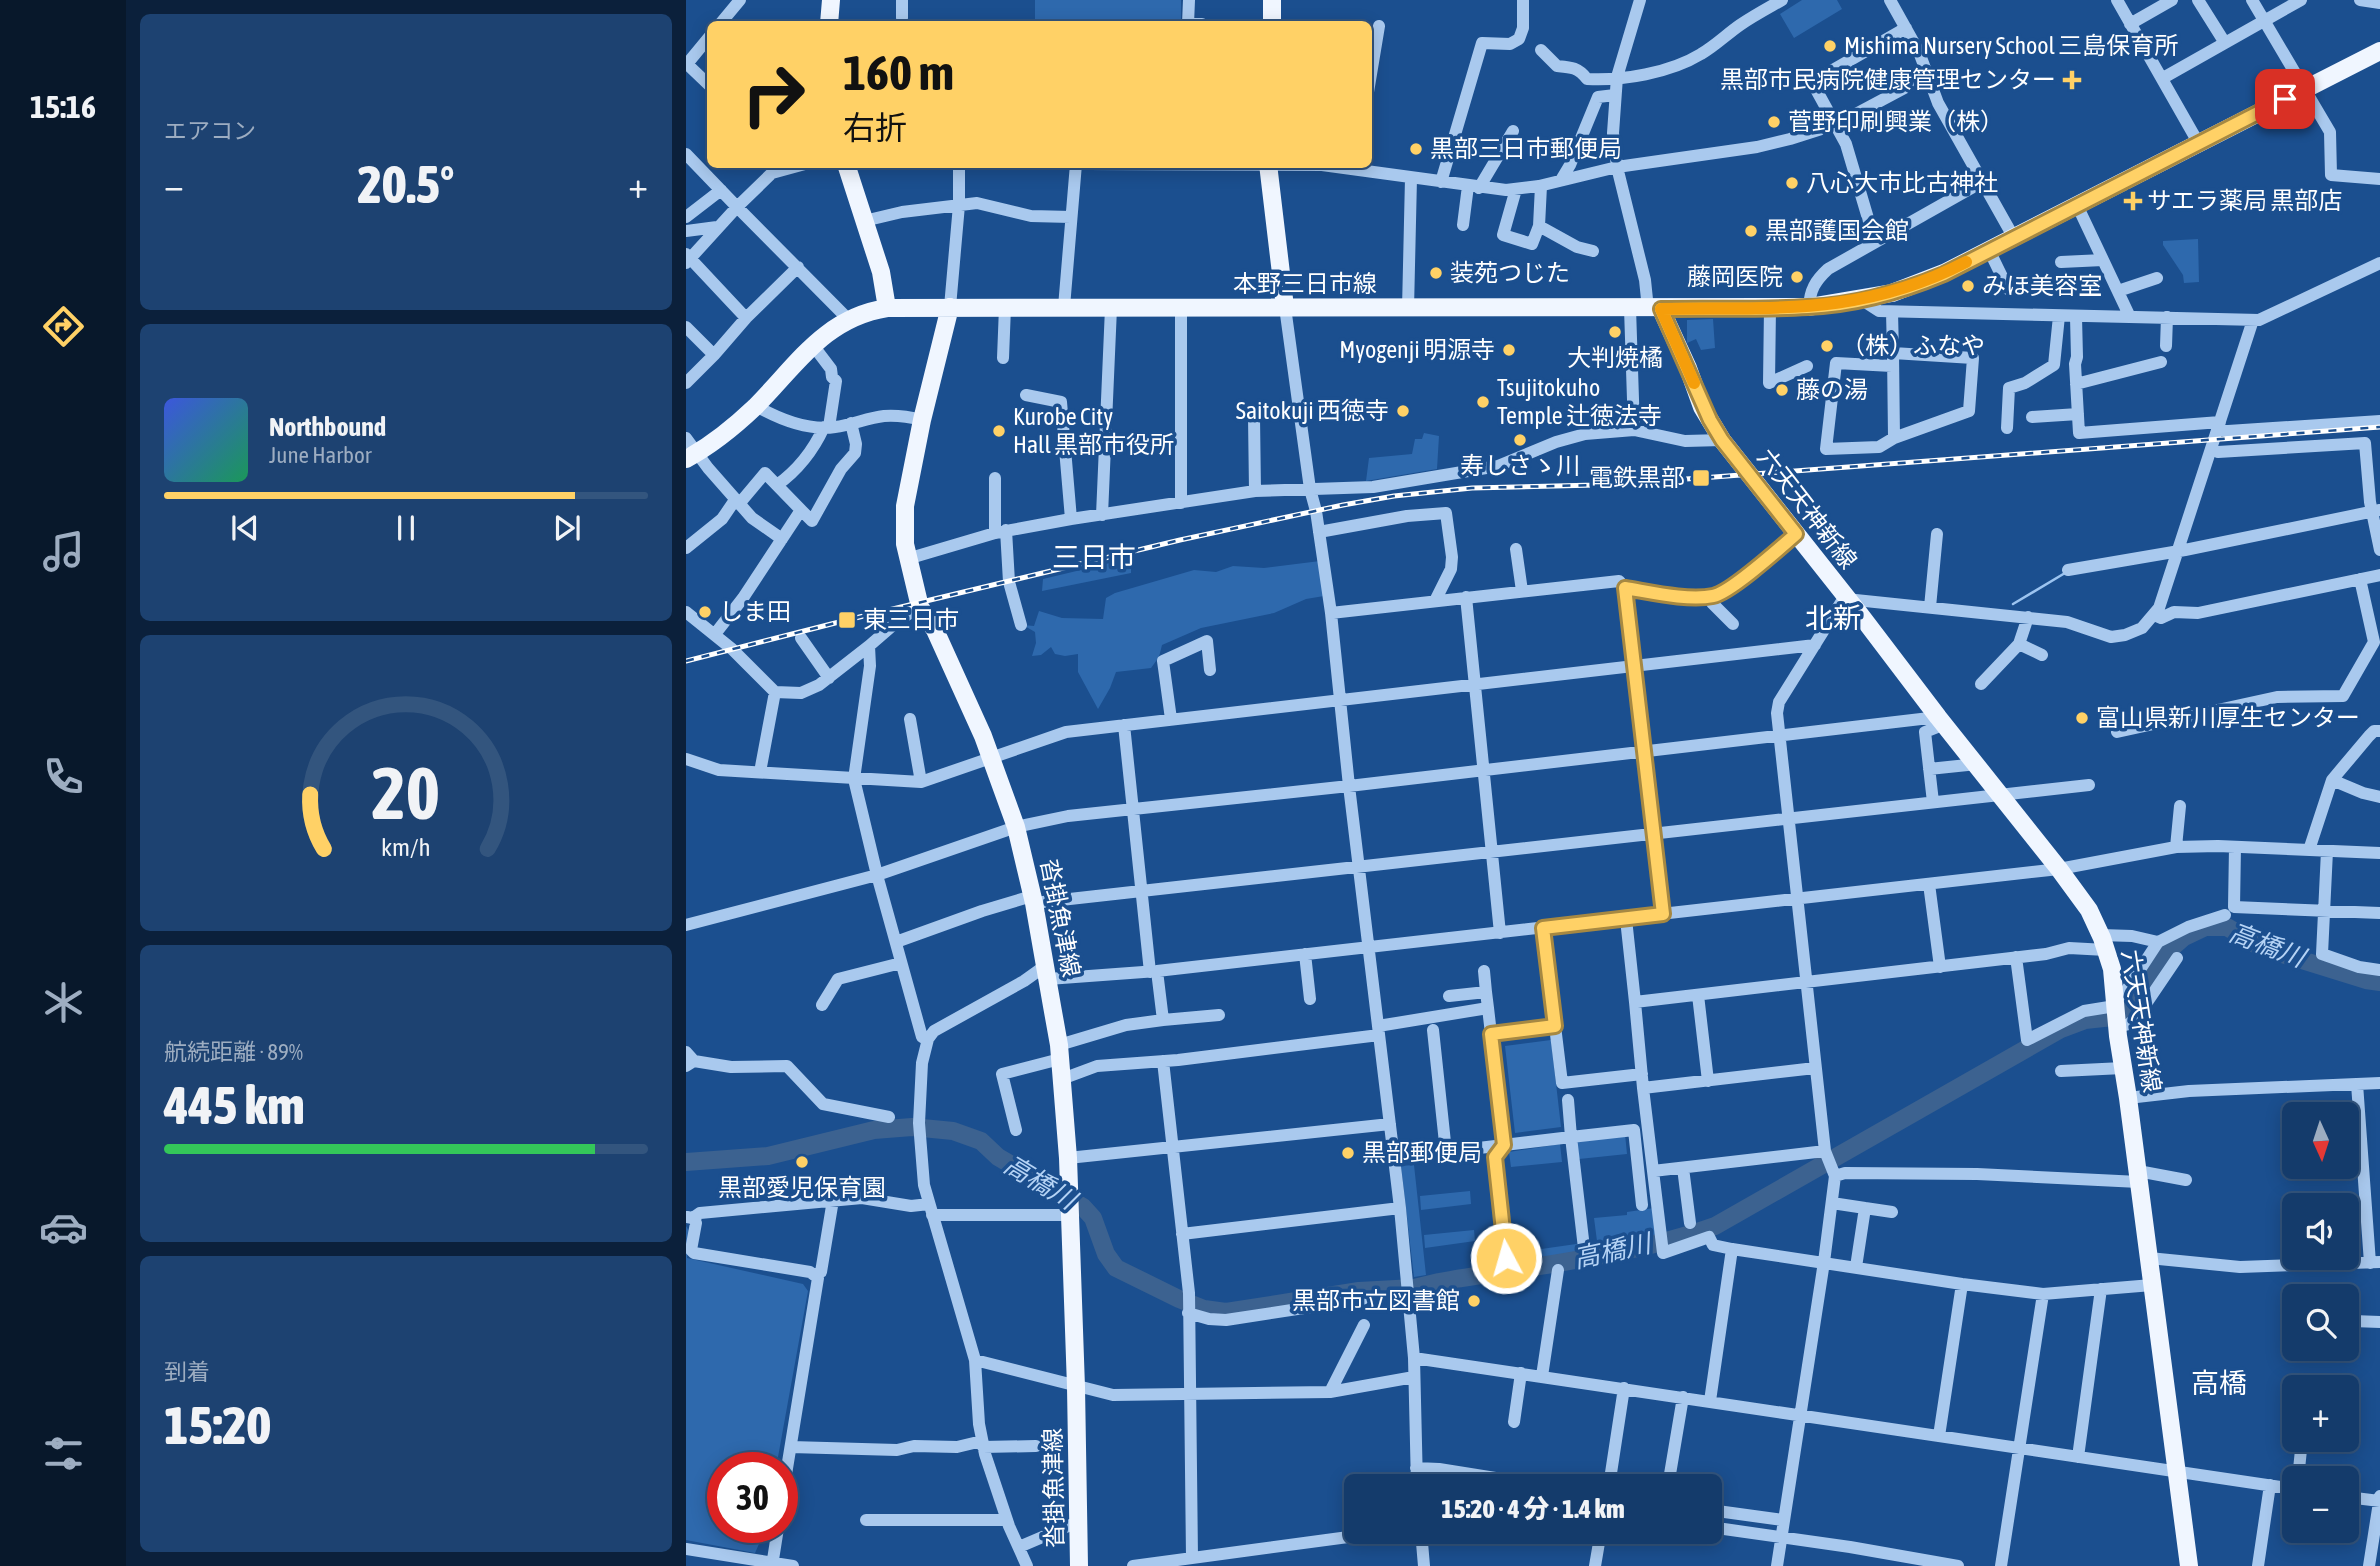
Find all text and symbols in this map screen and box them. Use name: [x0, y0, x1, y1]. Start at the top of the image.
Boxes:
place label: Mishima Nursery School 三島保育所: [1844, 32, 2178, 59]
marker: Mishima Nursery School 三島保育所: [1822, 38, 1838, 54]
text: 160 m: [843, 44, 954, 100]
icon: right: [728, 49, 819, 140]
place label: 黒部市民病院健康管理センター: [1720, 66, 2056, 93]
pin: [2255, 69, 2315, 129]
marker: 黒部市民病院健康管理センター: [2062, 70, 2082, 90]
icon: arrive: [2266, 80, 2304, 118]
text: 15:16: [30, 88, 96, 125]
place label: 菅野印刷興業（株）: [1788, 108, 2004, 135]
text: 右折: [843, 109, 907, 146]
marker: 菅野印刷興業（株）: [1766, 114, 1782, 130]
text: エアコン: [164, 118, 256, 144]
place label: 黒部三日市郵便局: [1430, 135, 1622, 162]
marker: 黒部三日市郵便局: [1408, 141, 1424, 157]
text: 20.5°: [358, 154, 454, 214]
text: −: [164, 163, 184, 206]
text: +: [628, 163, 648, 206]
place label: 八心大市比古神社: [1806, 169, 1998, 196]
marker: 八心大市比古神社: [1784, 175, 1800, 191]
place label: サエラ薬局 黒部店: [2147, 187, 2342, 214]
marker: サエラ薬局 黒部店: [2125, 193, 2141, 209]
place label: 黒部護国会館: [1765, 217, 1909, 244]
marker: 黒部護国会館: [1743, 223, 1759, 239]
place label: 装苑つじた: [1450, 259, 1570, 286]
place label: 藤岡医院: [1687, 263, 1783, 290]
marker: 装苑つじた: [1428, 265, 1444, 281]
marker: 藤岡医院: [1789, 269, 1805, 285]
street label: 本野三日市線: [1233, 270, 1377, 297]
place label: みほ美容室: [1982, 272, 2102, 299]
marker: みほ美容室: [1960, 278, 1976, 294]
icon: directions: [39, 302, 88, 351]
marker: 大判焼橘: [1607, 324, 1623, 340]
place label: （株）ふなや: [1841, 332, 1985, 359]
place label: Myogenji 明源寺: [1339, 336, 1495, 363]
marker: （株）ふなや: [1819, 338, 1835, 354]
marker: Myogenji 明源寺: [1501, 342, 1517, 358]
place label: 大判焼橘: [1567, 344, 1663, 371]
place label: Tsujitokuho Temple 辻徳法寺: [1497, 374, 1662, 429]
place label: 藤の湯: [1796, 376, 1868, 403]
marker: 藤の湯: [1774, 382, 1790, 398]
marker: Tsujitokuho Temple 辻徳法寺: [1475, 394, 1491, 410]
place label: Saitokuji 西徳寺: [1236, 397, 1389, 424]
place label: Kurobe City Hall 黒部市役所: [1013, 403, 1174, 458]
marker: Saitokuji 西徳寺: [1395, 403, 1411, 419]
text: Northbound: [269, 412, 386, 442]
marker: Kurobe City Hall 黒部市役所: [991, 423, 1007, 439]
marker: 寿しさゝ川: [1512, 432, 1528, 448]
text: June Harbor: [269, 442, 372, 468]
street label: 六天天神新線: [1752, 444, 1862, 574]
place label: 寿しさゝ川: [1460, 452, 1580, 479]
place label: 電鉄黒部: [1589, 464, 1685, 491]
marker: 電鉄黒部: [1691, 468, 1711, 488]
icon: previous: [226, 509, 264, 547]
icon: pause: [387, 509, 425, 547]
icon: next: [548, 509, 586, 547]
icon: music: [39, 527, 88, 576]
district label: 三日市: [1052, 541, 1136, 573]
place label: しま田: [719, 598, 791, 625]
district label: 北新: [1805, 602, 1861, 634]
marker: しま田: [697, 604, 713, 620]
place label: 東三日市: [863, 606, 959, 633]
marker: 東三日市: [837, 610, 857, 630]
place label: 富山県新川厚生センター: [2096, 704, 2360, 731]
marker: 富山県新川厚生センター: [2074, 710, 2090, 726]
text: 20: [372, 751, 440, 834]
icon: phone: [39, 752, 88, 801]
text: km/h: [381, 833, 431, 861]
street label: 沓掛魚津線: [1036, 856, 1085, 979]
water label: 高橋川: [2225, 917, 2312, 974]
street label: 六天天神新線: [2117, 948, 2166, 1094]
icon: climate: [39, 978, 88, 1027]
text: 航続距離 · 89%: [164, 1039, 303, 1065]
text: 445 km: [164, 1075, 305, 1135]
north arrow: [2282, 1102, 2359, 1180]
map controls: [2282, 1102, 2359, 1543]
place label: 黒部郵便局: [1362, 1139, 1482, 1166]
marker: 黒部郵便局: [1340, 1145, 1356, 1161]
water label: 高橋川: [999, 1149, 1084, 1216]
marker: 黒部愛児保育園: [794, 1154, 810, 1170]
place label: 黒部愛児保育園: [718, 1174, 886, 1201]
button: sound: [2282, 1193, 2359, 1270]
icon: car: [39, 1203, 88, 1252]
position arrow: [1469, 1221, 1543, 1295]
water label: 高橋川: [1571, 1228, 1656, 1274]
button: search: [2282, 1284, 2359, 1361]
place label: 黒部市立図書館: [1292, 1287, 1460, 1314]
marker: 黒部市立図書館: [1466, 1293, 1482, 1309]
text: 到着: [164, 1359, 210, 1385]
district label: 高橋: [2191, 1367, 2247, 1399]
button: +: [2282, 1375, 2359, 1452]
text: 15:20: [164, 1395, 271, 1455]
street label: 沓掛魚津線: [1039, 1428, 1068, 1548]
icon: filters: [39, 1429, 88, 1478]
speed limit sign: 30: [707, 1452, 798, 1543]
button: −: [2282, 1466, 2359, 1543]
text: 15:20 · 4 分 · 1.4 km: [1441, 1494, 1625, 1524]

